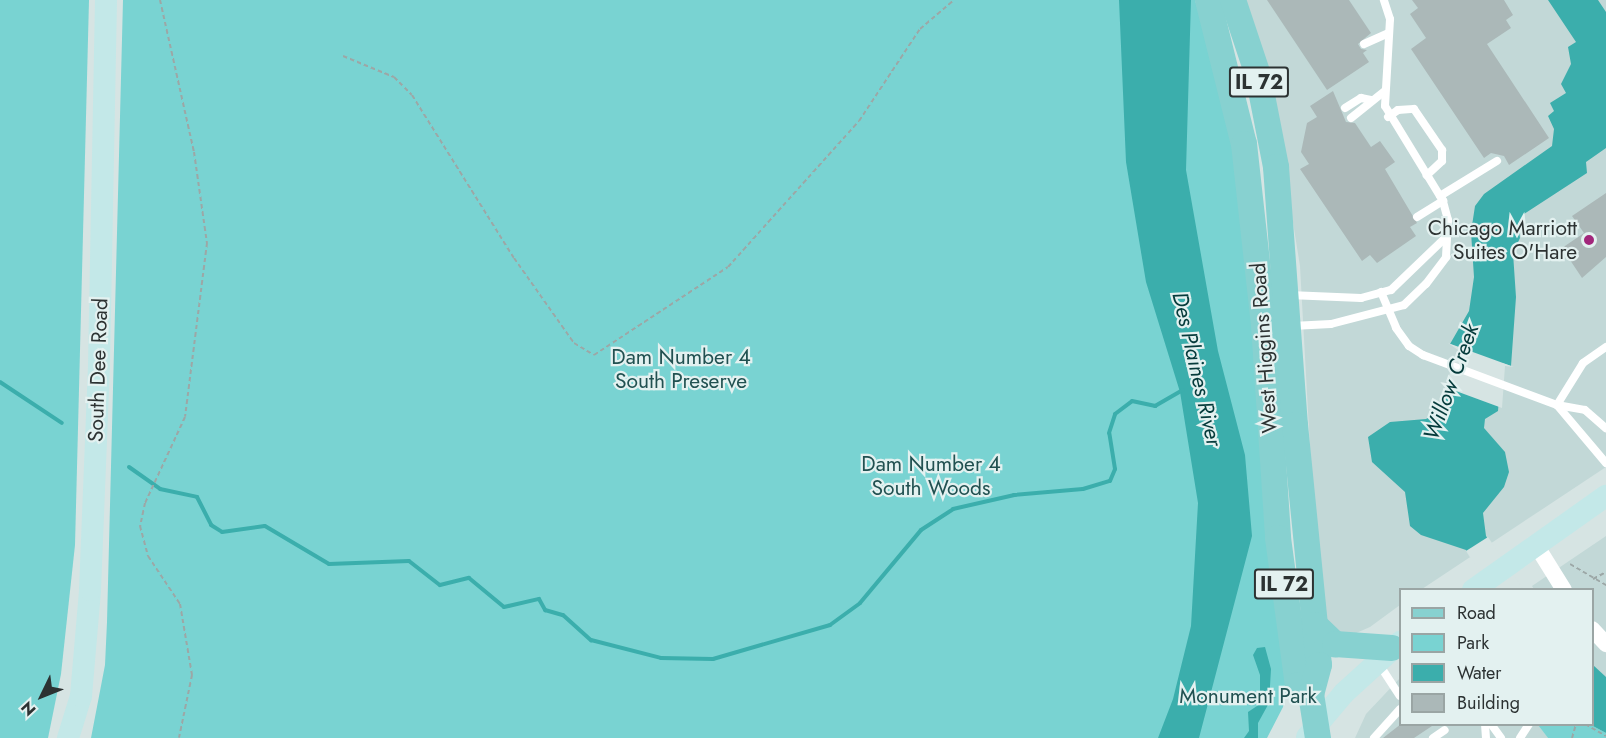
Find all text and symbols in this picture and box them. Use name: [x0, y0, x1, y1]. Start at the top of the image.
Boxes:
road number: IL 72: [1228, 65, 1290, 99]
place label: Chicago Marriott Suites O'Hare: [1428, 215, 1577, 265]
marker: Chicago Marriott Suites O'Hare: [1582, 233, 1596, 247]
street label: West Higgins Road: [1245, 262, 1283, 434]
water label: Des Plaines River: [1166, 289, 1228, 449]
street label: South Dee Road: [83, 298, 113, 442]
water label: Willow Creek: [1418, 320, 1484, 444]
park label: Dam Number 4 South Preserve: [611, 344, 751, 394]
park label: Dam Number 4 South Woods: [861, 451, 1001, 501]
road number: IL 72: [1252, 567, 1316, 601]
legend: [1399, 588, 1594, 726]
text: Road: [1457, 600, 1496, 626]
text: Park: [1457, 630, 1489, 656]
text: Water: [1457, 660, 1501, 686]
north arrow: [12, 666, 72, 726]
park label: Monument Park: [1179, 683, 1317, 709]
text: Building: [1457, 690, 1520, 716]
text: N: [16, 696, 41, 721]

